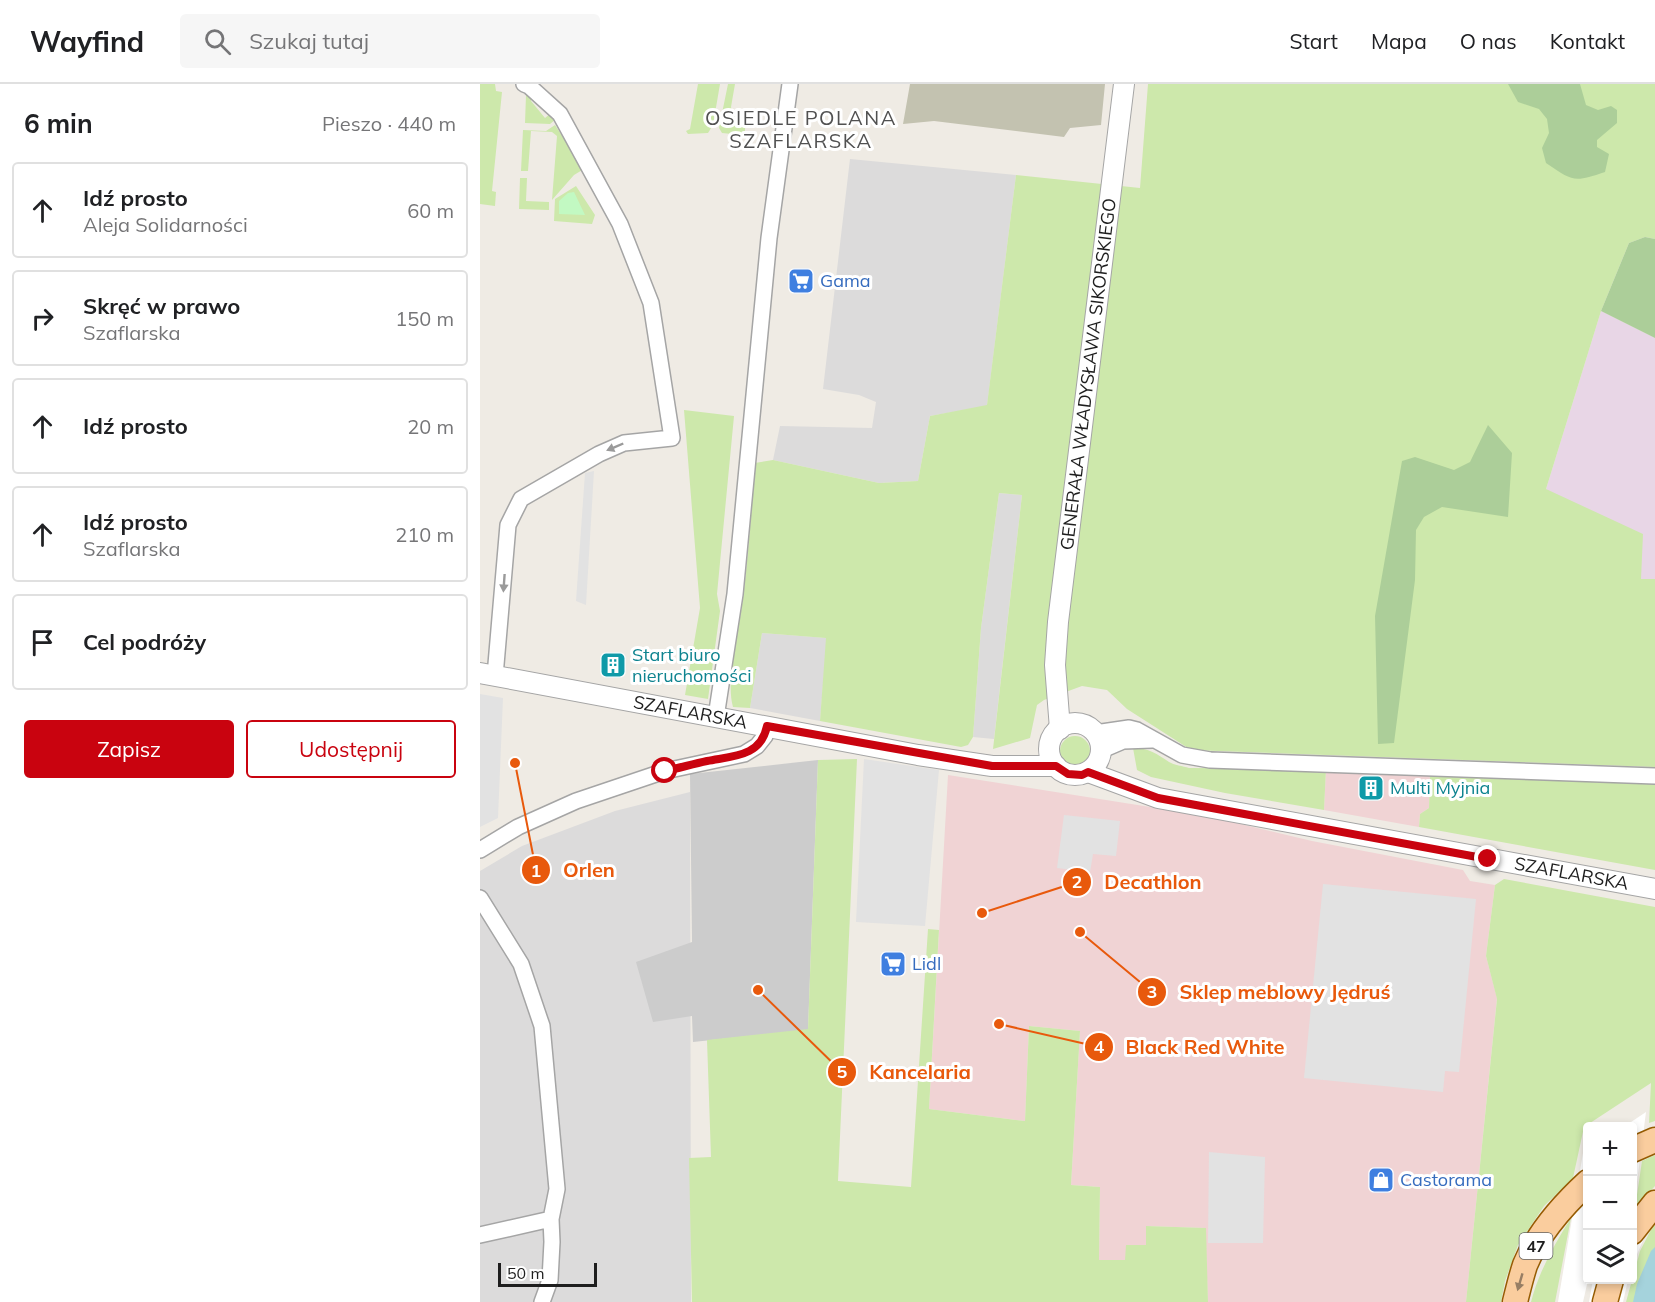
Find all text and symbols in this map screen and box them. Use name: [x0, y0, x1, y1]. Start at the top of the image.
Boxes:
search box: [180, 14, 600, 68]
text: Wayfind: [30, 24, 144, 59]
icon: search: [201, 25, 234, 58]
text: Szukaj tutaj: [249, 27, 369, 55]
text: Start: [1289, 28, 1338, 54]
text: Mapa: [1371, 28, 1427, 54]
text: O nas: [1460, 28, 1517, 54]
text: Kontakt: [1550, 28, 1625, 54]
district label: OSIEDLE POLANA SZAFLARSKA: [705, 105, 897, 153]
text: 6 min: [24, 107, 93, 140]
text: Pieszo · 440 m: [322, 111, 456, 136]
text: Idź prosto: [83, 184, 188, 212]
icon: ahead: [26, 194, 59, 227]
street label: GENERAŁA WŁADYSŁAWA SIKORSKIEGO: [1055, 197, 1121, 551]
text: 60 m: [407, 198, 454, 223]
text: Aleja Solidarności: [83, 212, 248, 237]
supermarket icon: Gama: [786, 266, 816, 296]
place label: Gama: [820, 269, 871, 292]
text: Skręć w prawo: [83, 292, 240, 320]
icon: right: [26, 302, 59, 335]
text: 150 m: [395, 306, 454, 331]
text: Szaflarska: [83, 320, 181, 345]
icon: ahead: [26, 410, 59, 443]
text: Idź prosto: [83, 412, 188, 440]
text: 20 m: [407, 414, 454, 439]
one-way arrow: [606, 443, 624, 452]
text: Idź prosto: [83, 508, 188, 536]
icon: ahead: [26, 518, 59, 551]
text: 210 m: [395, 522, 454, 547]
text: Szaflarska: [83, 536, 181, 561]
one-way arrow: [499, 574, 509, 593]
icon: arrive: [26, 626, 59, 659]
text: Cel podróży: [83, 628, 206, 656]
place label: Start biuro nieruchomości: [632, 643, 751, 687]
building icon: Start biuro nieruchomości: [598, 650, 628, 680]
street label: SZAFLARSKA: [632, 690, 749, 734]
button: Zapisz: [24, 720, 234, 778]
button: Udostępnij: [246, 720, 456, 778]
route start: [651, 757, 677, 783]
building icon: Multi Myjnia: [1356, 773, 1386, 803]
place label: Multi Myjnia: [1390, 776, 1490, 799]
route end: [1474, 845, 1500, 871]
callout: Orlen: [521, 851, 627, 889]
street label: SZAFLARSKA: [1513, 851, 1630, 895]
text: Orlen: [563, 857, 615, 882]
text: 1: [531, 859, 541, 882]
callout: Decathlon: [1062, 863, 1214, 901]
text: Decathlon: [1104, 869, 1202, 894]
text: 2: [1072, 870, 1082, 893]
supermarket icon: Lidl: [878, 949, 908, 979]
place label: Lidl: [912, 952, 941, 975]
callout: Sklep meblowy Jędruś: [1137, 973, 1403, 1011]
text: Sklep meblowy Jędruś: [1179, 979, 1391, 1004]
text: 3: [1147, 980, 1157, 1003]
callout: Black Red White: [1084, 1028, 1297, 1066]
text: Black Red White: [1126, 1034, 1284, 1059]
text: 4: [1094, 1035, 1105, 1058]
callout: Kancelaria: [827, 1053, 983, 1091]
text: Kancelaria: [869, 1059, 971, 1084]
text: 5: [837, 1060, 848, 1083]
map controls: [1583, 1122, 1637, 1284]
button: +: [1583, 1122, 1637, 1176]
shop icon: Castorama: [1366, 1165, 1396, 1195]
place label: Castorama: [1400, 1168, 1492, 1191]
button: −: [1583, 1176, 1637, 1230]
button: layers: [1583, 1230, 1637, 1284]
road number: 47: [1520, 1233, 1552, 1259]
scale bar: [498, 1260, 597, 1288]
text: 50 m: [507, 1263, 544, 1283]
one-way arrow: [1515, 1273, 1524, 1291]

